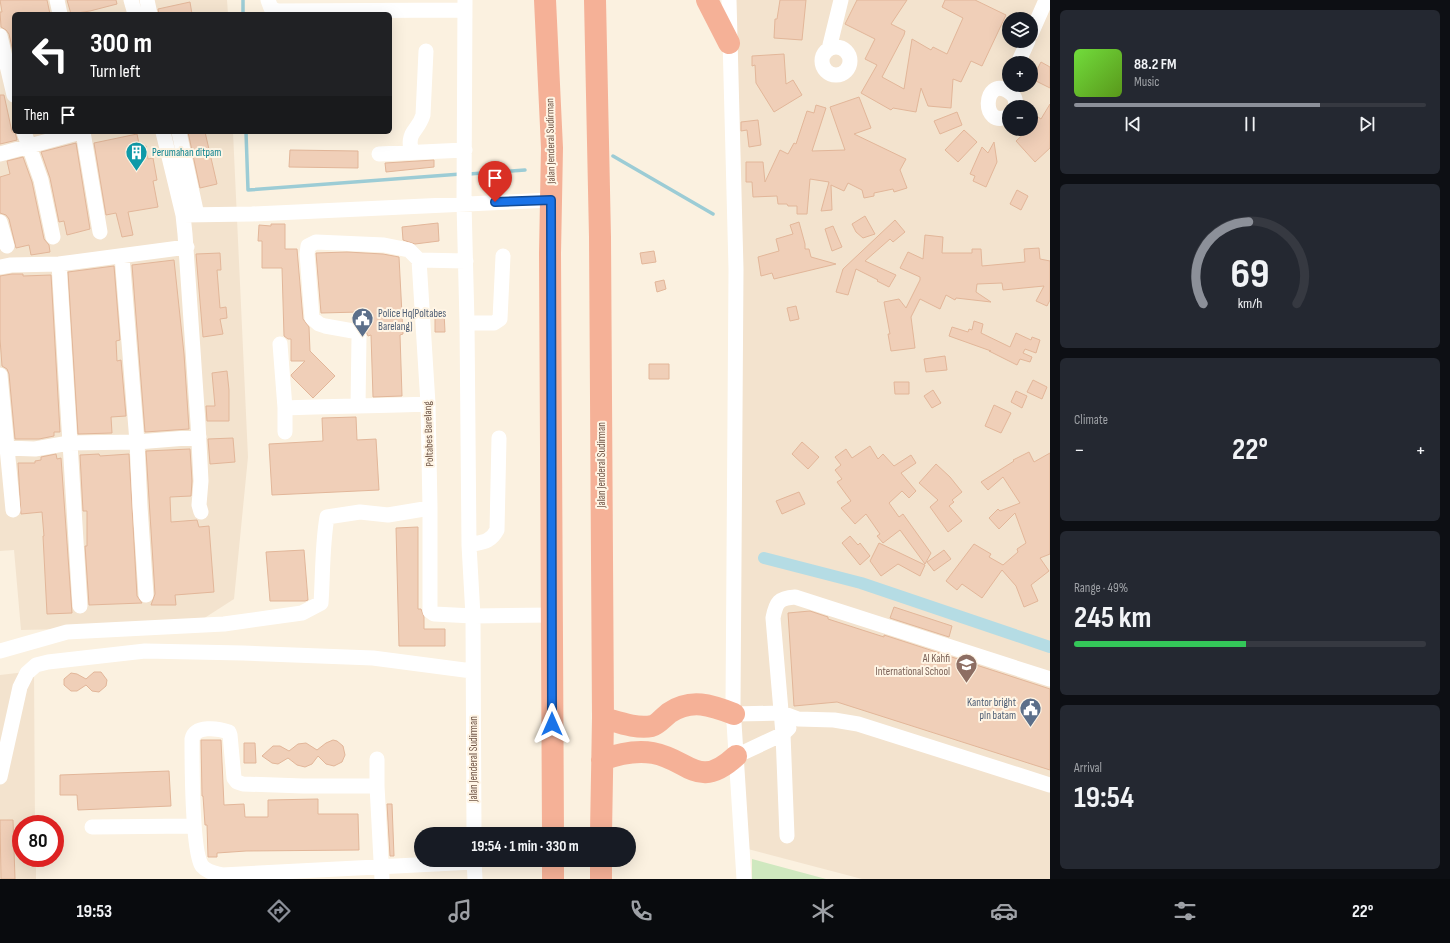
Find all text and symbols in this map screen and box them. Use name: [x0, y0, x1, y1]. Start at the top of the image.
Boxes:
map controls: [1002, 12, 1038, 136]
button: layers: [1002, 12, 1038, 48]
text: 300 m: [90, 27, 152, 60]
icon: left: [24, 28, 76, 80]
text: 88.2 FM: [1134, 55, 1177, 74]
button: +: [1002, 56, 1038, 92]
text: Turn left: [90, 61, 141, 82]
text: Music: [1134, 74, 1159, 90]
street label: Jalan Jenderal Sudirman: [543, 98, 558, 185]
button: −: [1002, 100, 1038, 136]
icon: arrive: [57, 104, 79, 126]
text: Then: [24, 106, 49, 125]
icon: previous: [1122, 113, 1144, 135]
icon: pause: [1239, 113, 1261, 135]
icon: next: [1356, 113, 1378, 135]
building icon: Perumahan ditpam: [123, 139, 149, 172]
place label: Perumahan ditpam: [152, 146, 221, 159]
pin: [478, 161, 512, 202]
icon: arrive: [484, 167, 506, 189]
text: 69: [1230, 249, 1270, 298]
text: km/h: [1238, 294, 1262, 311]
public building icon: Police Hq(Poltabes Barelang): [350, 306, 376, 339]
place label: Police Hq(Poltabes Barelang): [378, 307, 446, 333]
street label: Poltabes Barelang: [421, 400, 436, 467]
text: Climate: [1074, 412, 1108, 428]
street label: Jalan Jenderal Sudirman: [595, 422, 608, 509]
text: 22°: [1232, 432, 1268, 468]
text: −: [1074, 437, 1085, 464]
text: +: [1415, 437, 1426, 464]
text: Range · 49%: [1074, 580, 1128, 596]
text: 245 km: [1074, 600, 1151, 636]
school or university icon: Al Kahfi International School: [953, 651, 979, 684]
place label: Al Kahfi International School: [876, 652, 950, 678]
public building icon: Kantor bright pln batam: [1018, 695, 1044, 728]
place label: Kantor bright pln batam: [967, 696, 1017, 722]
position arrow: [531, 703, 573, 745]
street label: Jalan Jenderal Sudirman: [467, 716, 480, 803]
text: Arrival: [1074, 760, 1102, 776]
text: 19:54: [1074, 780, 1134, 816]
speed limit sign: 80: [12, 815, 64, 867]
text: 19:54 · 1 min · 330 m: [471, 837, 579, 856]
icon: directions: [265, 897, 293, 925]
icon: music: [446, 897, 474, 925]
icon: phone: [627, 897, 655, 925]
icon: climate: [809, 897, 837, 925]
icon: car: [990, 897, 1018, 925]
icon: filters: [1171, 897, 1199, 925]
text: 19:53: [77, 901, 112, 922]
text: 22°: [1352, 901, 1373, 922]

